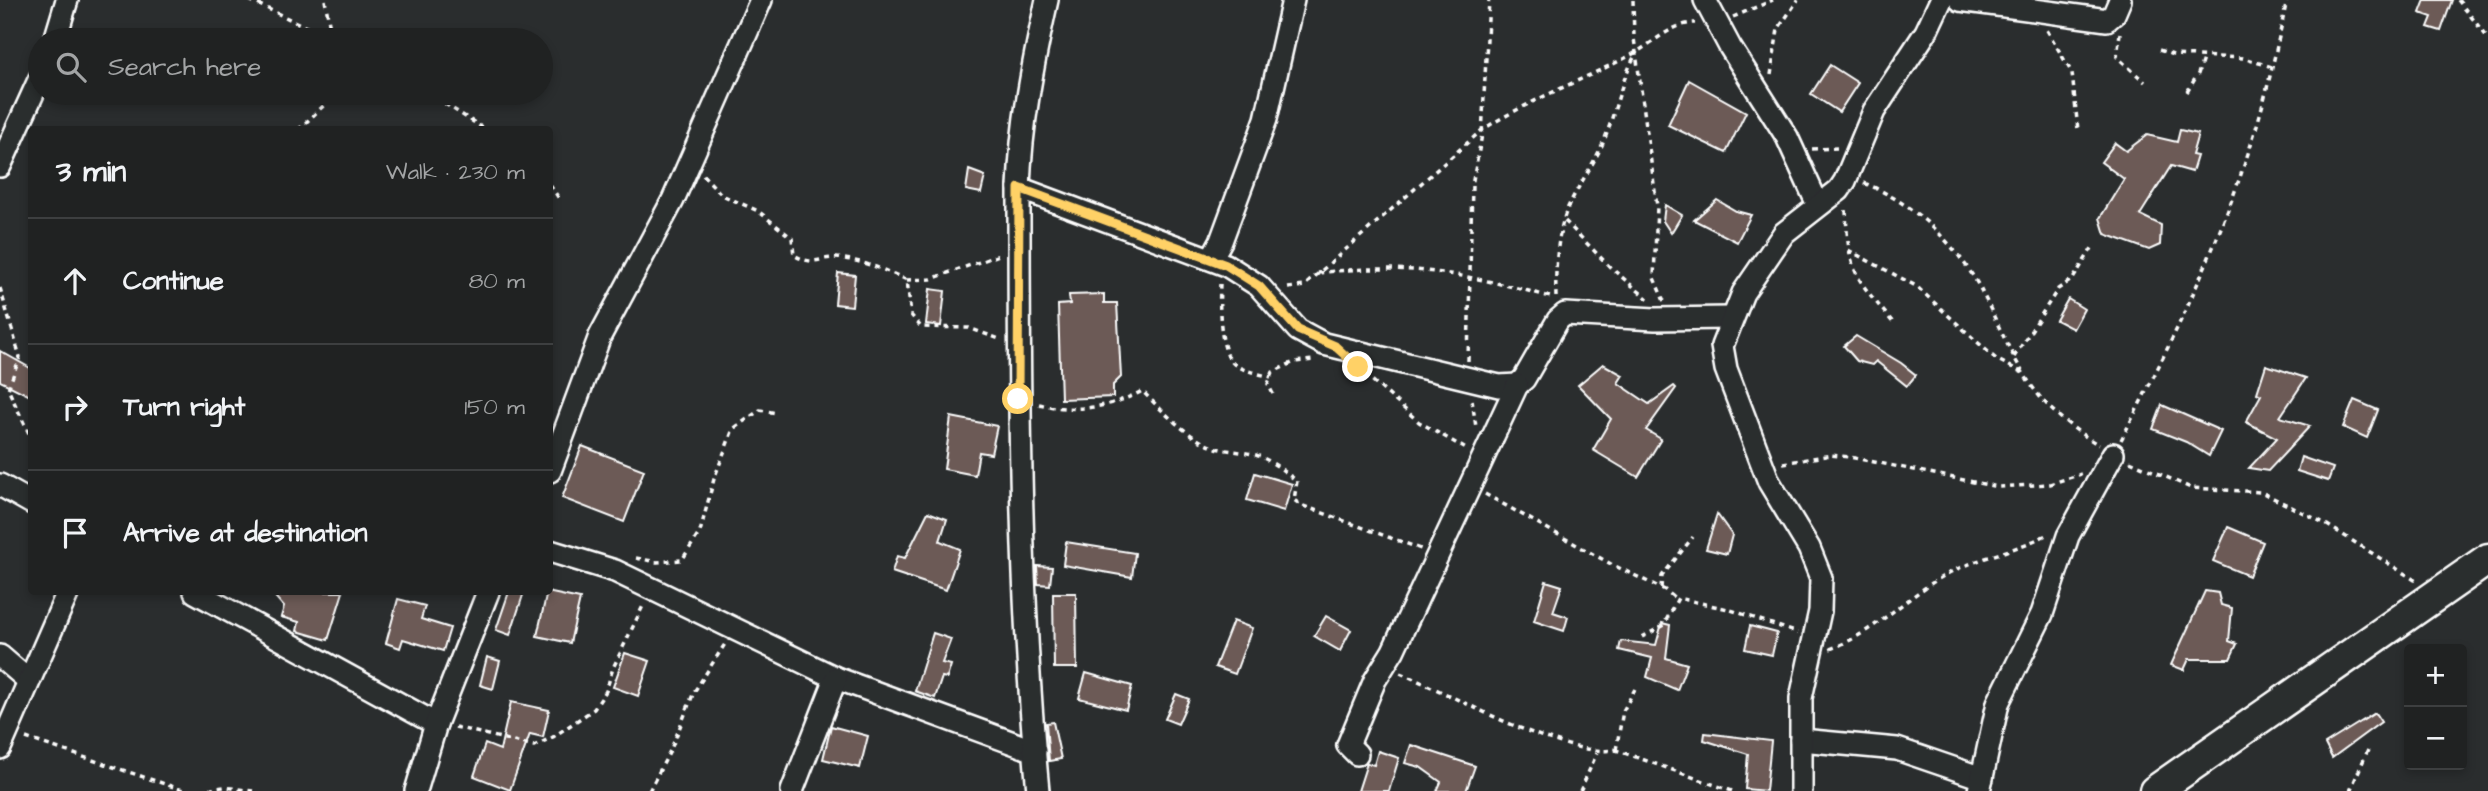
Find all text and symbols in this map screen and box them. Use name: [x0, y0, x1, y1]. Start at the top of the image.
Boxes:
search box: [28, 28, 553, 105]
icon: search: [52, 48, 90, 86]
text: Search here: [108, 49, 261, 85]
text: 3 min: [56, 151, 126, 193]
text: Walk · 230 m: [386, 156, 525, 188]
icon: ahead: [56, 262, 94, 300]
text: Continue: [123, 263, 224, 299]
text: 80 m: [468, 265, 525, 297]
route end: [1342, 351, 1373, 382]
route start: [1002, 383, 1033, 414]
icon: right: [56, 388, 94, 426]
text: Turn right: [123, 389, 245, 425]
text: 150 m: [464, 391, 525, 423]
icon: arrive: [56, 514, 94, 552]
text: Arrive at destination: [123, 515, 368, 551]
map controls: [2404, 644, 2467, 770]
button: +: [2404, 644, 2467, 707]
button: −: [2404, 707, 2467, 770]

